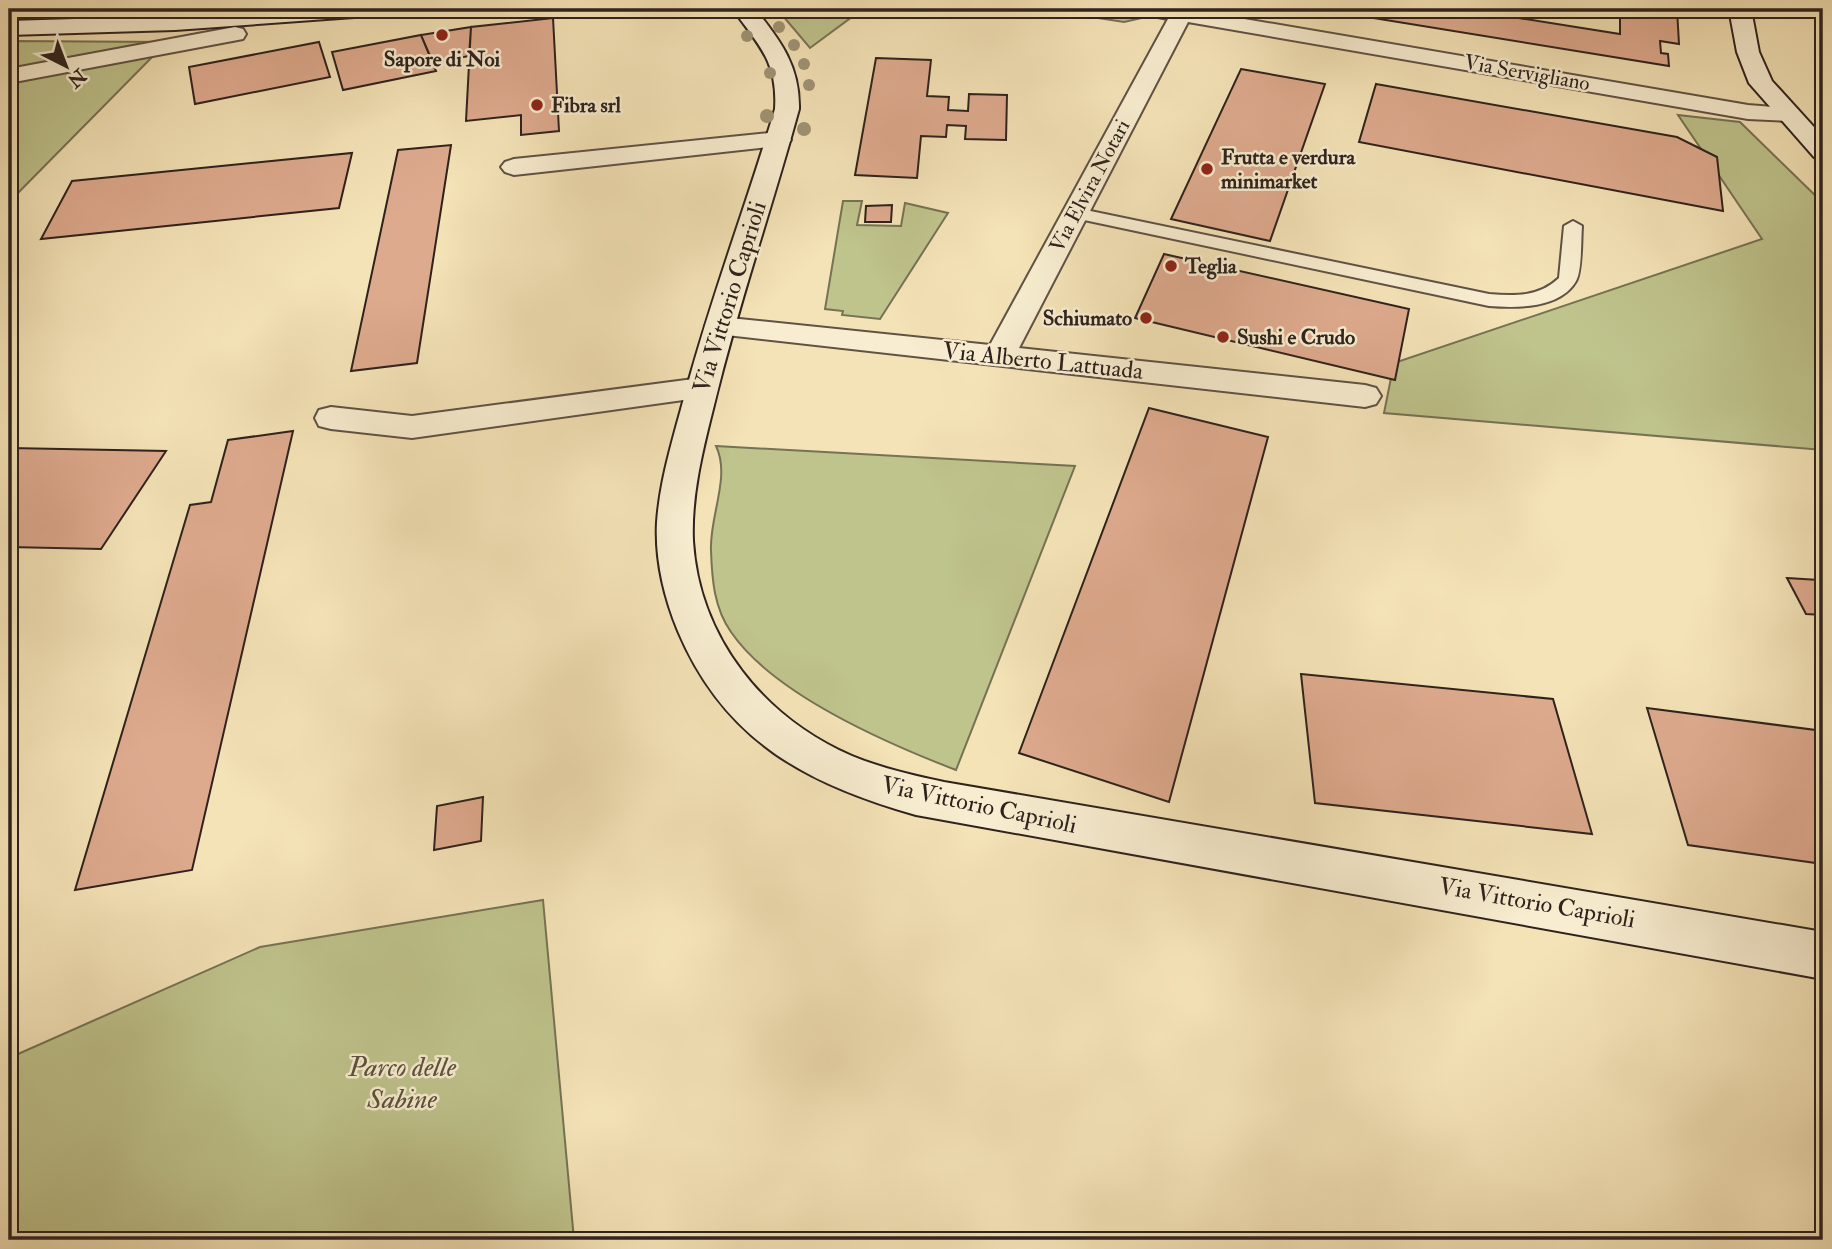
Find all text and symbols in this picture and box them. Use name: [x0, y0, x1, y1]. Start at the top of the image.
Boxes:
marker: Sapore di Noi: [434, 27, 450, 43]
north arrow: [32, 32, 102, 102]
place label: Sapore di Noi: [384, 46, 501, 73]
street label: Via Servigliano: [1462, 49, 1592, 97]
text: N: [62, 63, 92, 93]
place label: Fibra srl: [551, 92, 622, 119]
marker: Fibra srl: [529, 97, 545, 113]
street label: Via Elvira Notari: [1044, 115, 1137, 257]
place label: Frutta e verdura minimarket: [1221, 144, 1357, 195]
marker: Frutta e verdura minimarket: [1199, 161, 1215, 177]
street label: Via Vittorio Caprioli: [686, 197, 774, 397]
place label: Teglia: [1184, 253, 1238, 280]
marker: Teglia: [1163, 258, 1179, 274]
place label: Schiumato: [1043, 305, 1132, 332]
marker: Schiumato: [1138, 310, 1154, 326]
place label: Sushi e Crudo: [1237, 324, 1355, 351]
marker: Sushi e Crudo: [1215, 329, 1231, 345]
street label: Via Alberto Lattuada: [941, 335, 1146, 387]
street label: Via Vittorio Caprioli: [879, 769, 1079, 841]
street label: Via Vittorio Caprioli: [1436, 870, 1638, 936]
park label: Parco delle Sabine: [347, 1050, 457, 1117]

